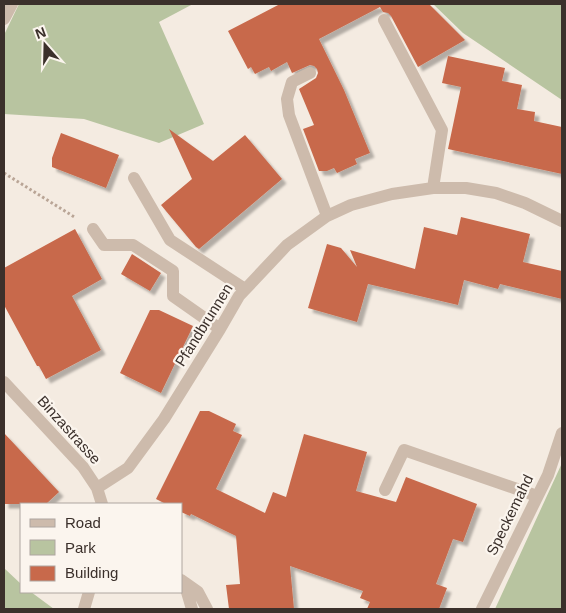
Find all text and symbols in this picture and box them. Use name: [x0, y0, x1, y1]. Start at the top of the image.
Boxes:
north arrow: [20, 20, 70, 70]
text: N: [33, 24, 48, 42]
street label: Pfandbrunnen: [171, 280, 236, 369]
street label: Binzastrasse: [34, 392, 104, 467]
street label: Speckemahd: [483, 472, 536, 558]
legend: [20, 503, 182, 593]
text: Road: [65, 514, 101, 531]
text: Park: [65, 539, 96, 556]
text: Building: [65, 564, 118, 581]

